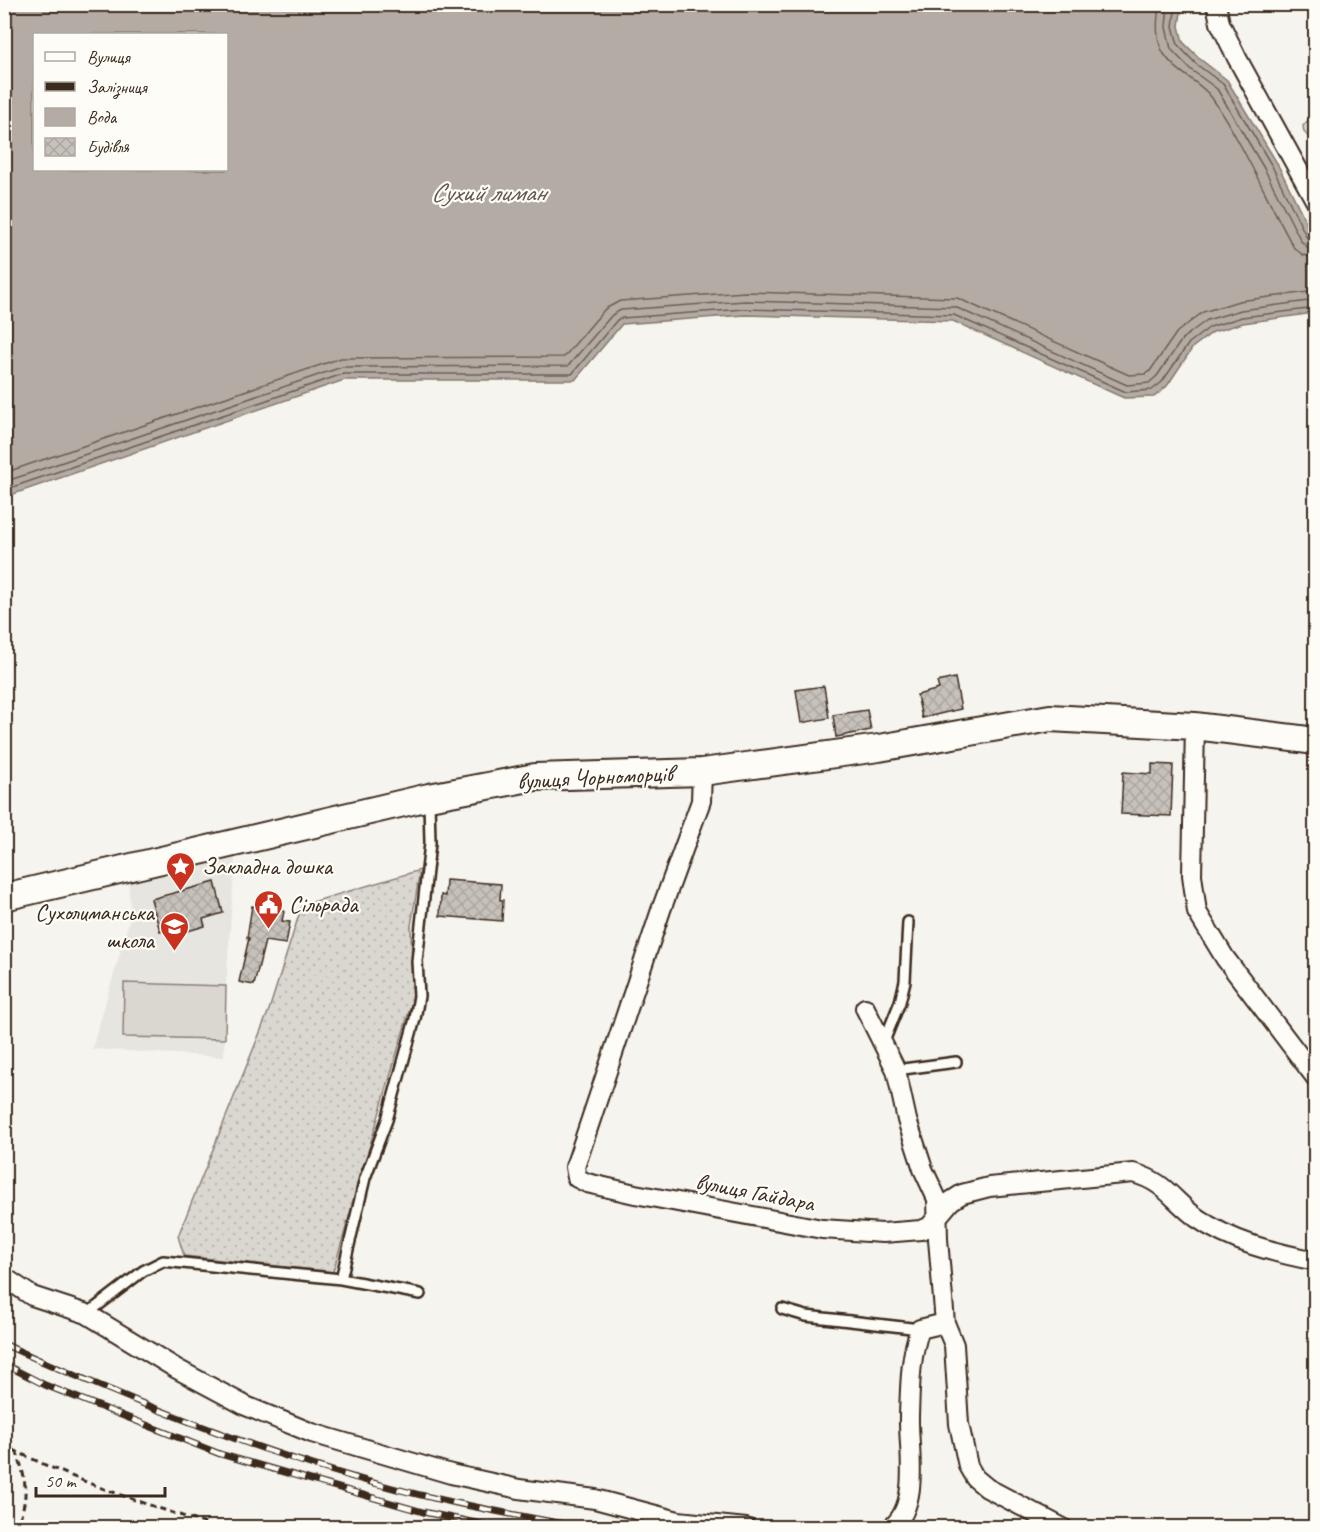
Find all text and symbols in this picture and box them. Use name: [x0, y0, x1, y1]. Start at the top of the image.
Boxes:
legend: [33, 33, 228, 171]
text: Вулиця: [87, 46, 131, 68]
text: Залізниця: [87, 76, 148, 99]
text: Вода: [87, 106, 118, 128]
text: Будівля: [87, 136, 130, 158]
water label: Сухий лиман: [431, 176, 549, 209]
street label: вулиця Чорноморців: [516, 758, 679, 796]
place icon: Закладна дошка: [165, 850, 197, 892]
place label: Закладна дошка: [202, 851, 334, 881]
public building icon: Сільрада: [252, 888, 284, 930]
place label: Сільрада: [289, 889, 359, 919]
place label: Сухолиманська школа: [35, 897, 155, 955]
school or university icon: Сухолиманська школа: [159, 910, 191, 952]
street label: вулиця Гайдара: [693, 1166, 818, 1218]
scale bar: [36, 1460, 165, 1498]
text: 50 m: [45, 1470, 78, 1492]

